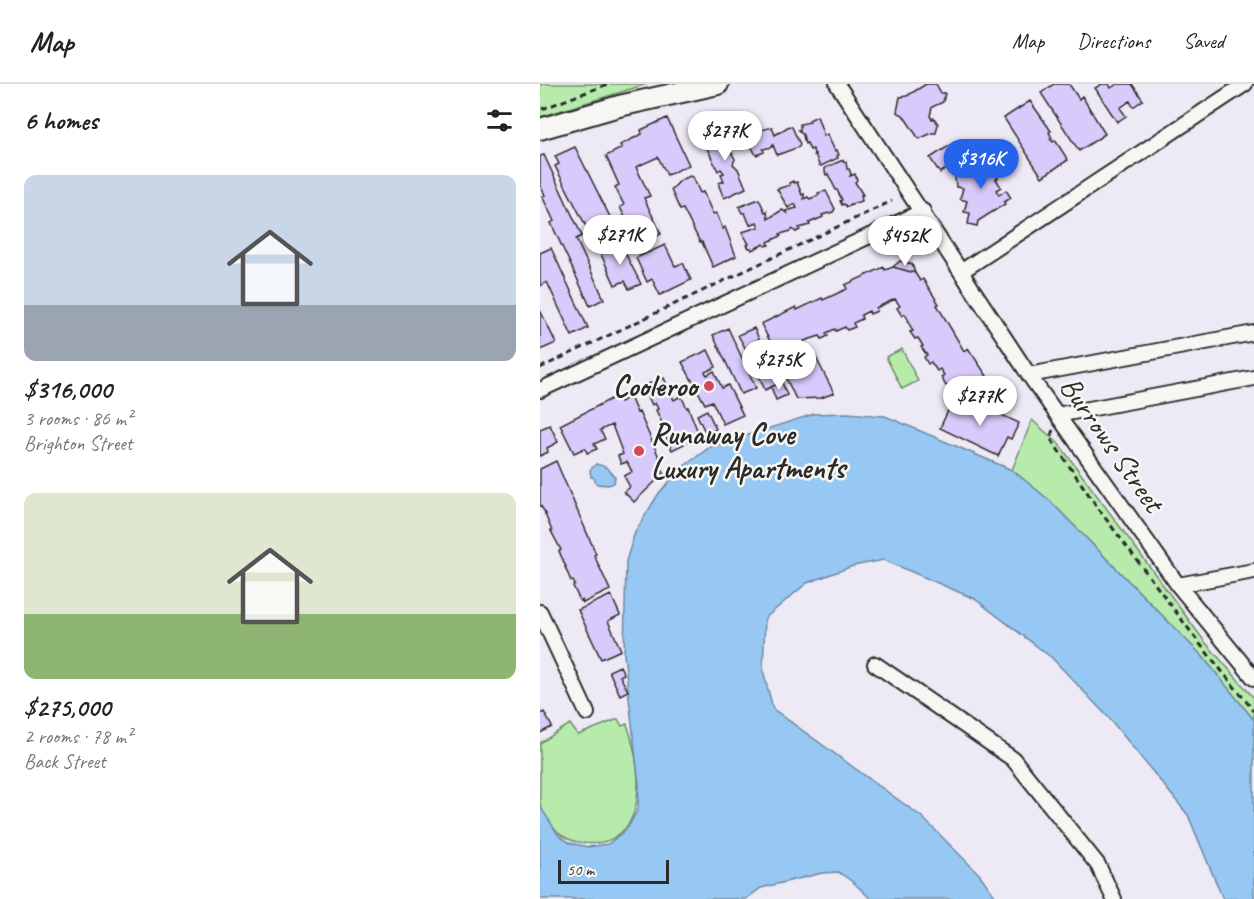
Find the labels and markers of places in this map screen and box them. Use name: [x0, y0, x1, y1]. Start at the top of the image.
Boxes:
pin: $277K: [683, 111, 767, 162]
pin: $316K: [939, 139, 1023, 190]
pin: $271K: [578, 215, 662, 266]
pin: $452K: [863, 216, 947, 267]
pin: $275K: [737, 340, 821, 391]
place label: Cooleroo: [613, 367, 700, 405]
pin: $277K: [938, 376, 1022, 427]
marker: Cooleroo: [702, 379, 716, 393]
place label: Runaway Cove Luxury Apartments: [651, 415, 848, 487]
marker: Runaway Cove Luxury Apartments: [632, 444, 646, 458]

